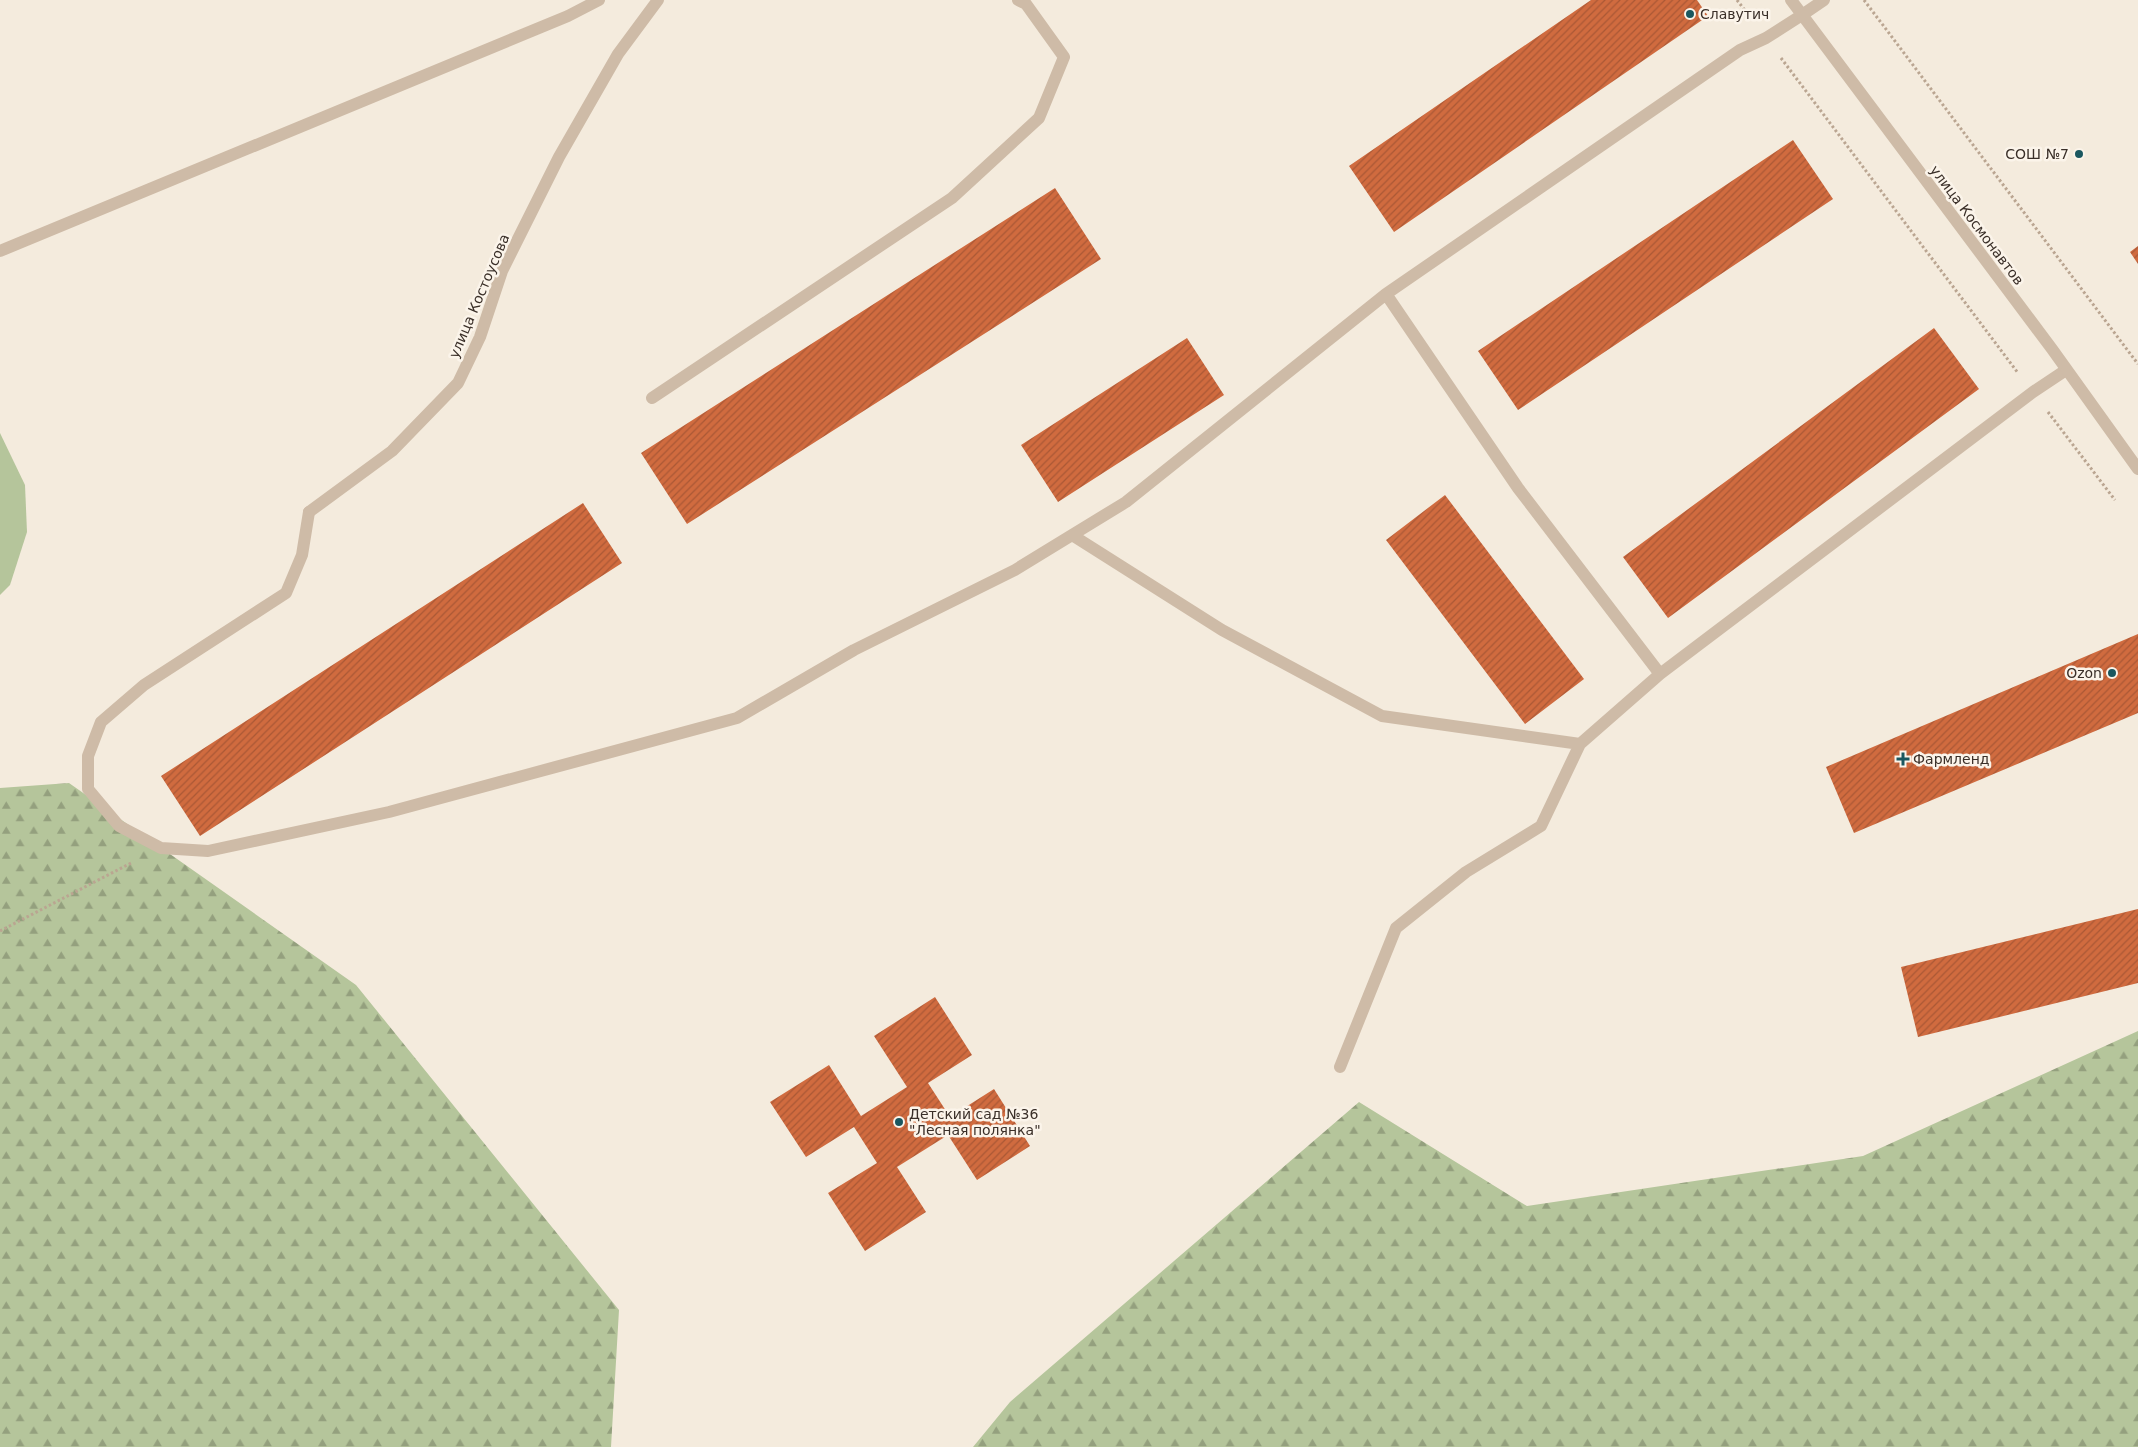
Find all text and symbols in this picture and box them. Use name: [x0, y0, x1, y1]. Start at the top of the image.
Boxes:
place label: Славутич: [1700, 6, 1769, 22]
marker: Славутич: [1684, 8, 1696, 20]
place label: СОШ №7: [2005, 146, 2069, 162]
marker: СОШ №7: [2073, 148, 2085, 160]
street label: улица Космонавтов: [1927, 162, 2027, 288]
street label: улица Костоусова: [446, 232, 512, 360]
place label: Ozon: [2066, 665, 2102, 681]
marker: Ozon: [2106, 667, 2118, 679]
place label: Фармленд: [1913, 751, 1989, 767]
marker: Фармленд: [1897, 753, 1909, 765]
place label: Детский сад №36 "Лесная полянка": [909, 1106, 1041, 1138]
marker: Детский сад №36 "Лесная полянка": [893, 1116, 905, 1128]

